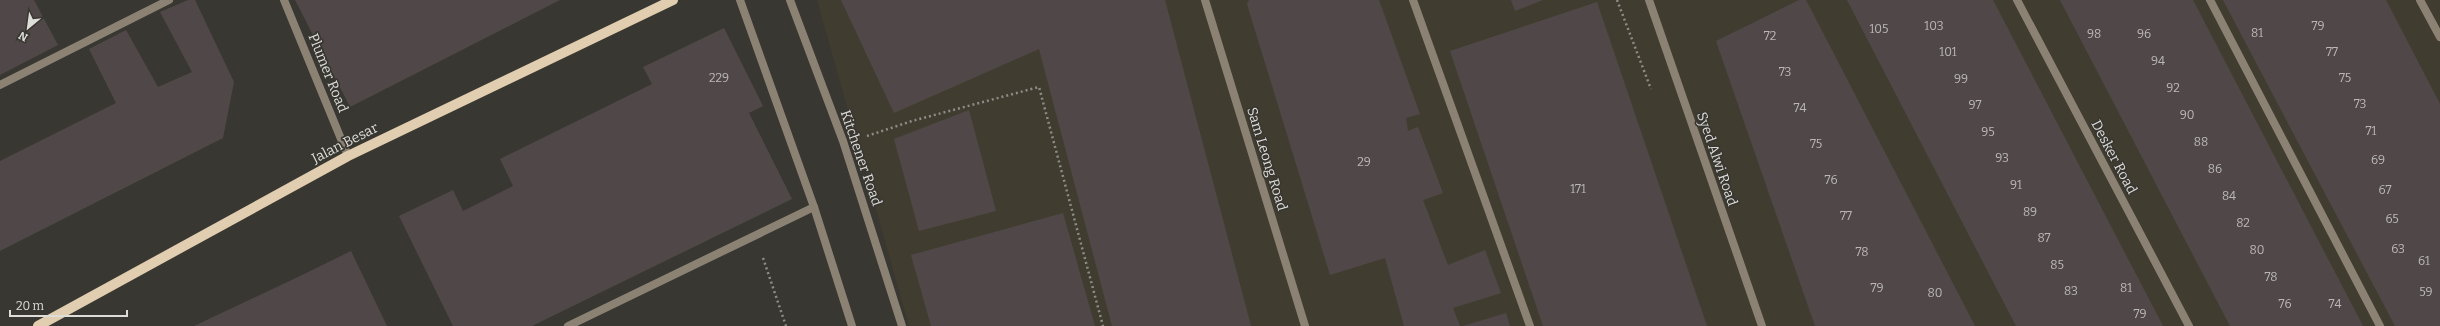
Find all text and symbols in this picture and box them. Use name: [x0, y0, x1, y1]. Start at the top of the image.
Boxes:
north arrow: [8, 8, 48, 48]
house number: 103: [1924, 19, 1944, 33]
house number: 79: [2312, 19, 2324, 33]
house number: 105: [1870, 22, 1888, 36]
house number: 81: [2251, 26, 2263, 40]
house number: 98: [2087, 27, 2101, 41]
house number: 96: [2137, 27, 2151, 41]
text: N: [16, 28, 30, 44]
house number: 72: [1764, 29, 1776, 43]
street label: Plumer Road: [304, 31, 352, 115]
house number: 101: [1939, 45, 1957, 59]
house number: 77: [2326, 45, 2338, 59]
house number: 94: [2151, 54, 2165, 68]
house number: 73: [1779, 65, 1791, 79]
house number: 229: [709, 71, 729, 85]
house number: 75: [2339, 71, 2351, 85]
house number: 99: [1954, 72, 1968, 86]
house number: 92: [2166, 81, 2180, 95]
house number: 73: [2354, 97, 2366, 111]
house number: 97: [1969, 98, 1981, 112]
house number: 74: [1794, 101, 1806, 115]
street label: Sam Leong Road: [1243, 105, 1291, 213]
street label: Kitchener Road: [837, 108, 885, 208]
house number: 90: [2180, 108, 2194, 122]
street label: Syed Alwi Road: [1693, 110, 1741, 208]
street label: Desker Road: [2087, 117, 2141, 197]
street label: Jalan Besar: [308, 119, 381, 167]
house number: 71: [2366, 124, 2377, 138]
house number: 95: [1981, 125, 1995, 139]
house number: 88: [2194, 135, 2208, 149]
house number: 75: [1810, 137, 1822, 151]
house number: 93: [1995, 151, 2009, 165]
house number: 69: [2371, 153, 2385, 167]
house number: 29: [1357, 155, 1371, 169]
house number: 86: [2208, 162, 2222, 176]
house number: 76: [1825, 173, 1837, 187]
house number: 91: [2010, 178, 2022, 192]
house number: 171: [1570, 182, 1586, 196]
house number: 67: [2379, 183, 2391, 197]
house number: 84: [2222, 189, 2236, 203]
house number: 89: [2023, 205, 2037, 219]
house number: 77: [1840, 209, 1852, 223]
house number: 65: [2385, 212, 2399, 226]
house number: 82: [2236, 216, 2250, 230]
house number: 87: [2037, 231, 2051, 245]
house number: 63: [2391, 242, 2405, 256]
house number: 80: [2250, 243, 2264, 257]
house number: 78: [1855, 245, 1869, 259]
house number: 61: [2418, 254, 2430, 268]
house number: 85: [2050, 258, 2064, 272]
house number: 78: [2264, 270, 2278, 284]
house number: 79: [1871, 281, 1883, 295]
house number: 81: [2120, 281, 2132, 295]
house number: 83: [2064, 284, 2078, 298]
house number: 59: [2419, 285, 2433, 299]
house number: 80: [1928, 286, 1942, 300]
scale bar: [10, 292, 127, 318]
house number: 76: [2279, 297, 2291, 311]
house number: 74: [2329, 297, 2341, 311]
text: 20 m: [16, 299, 45, 313]
house number: 79: [2134, 307, 2146, 321]

